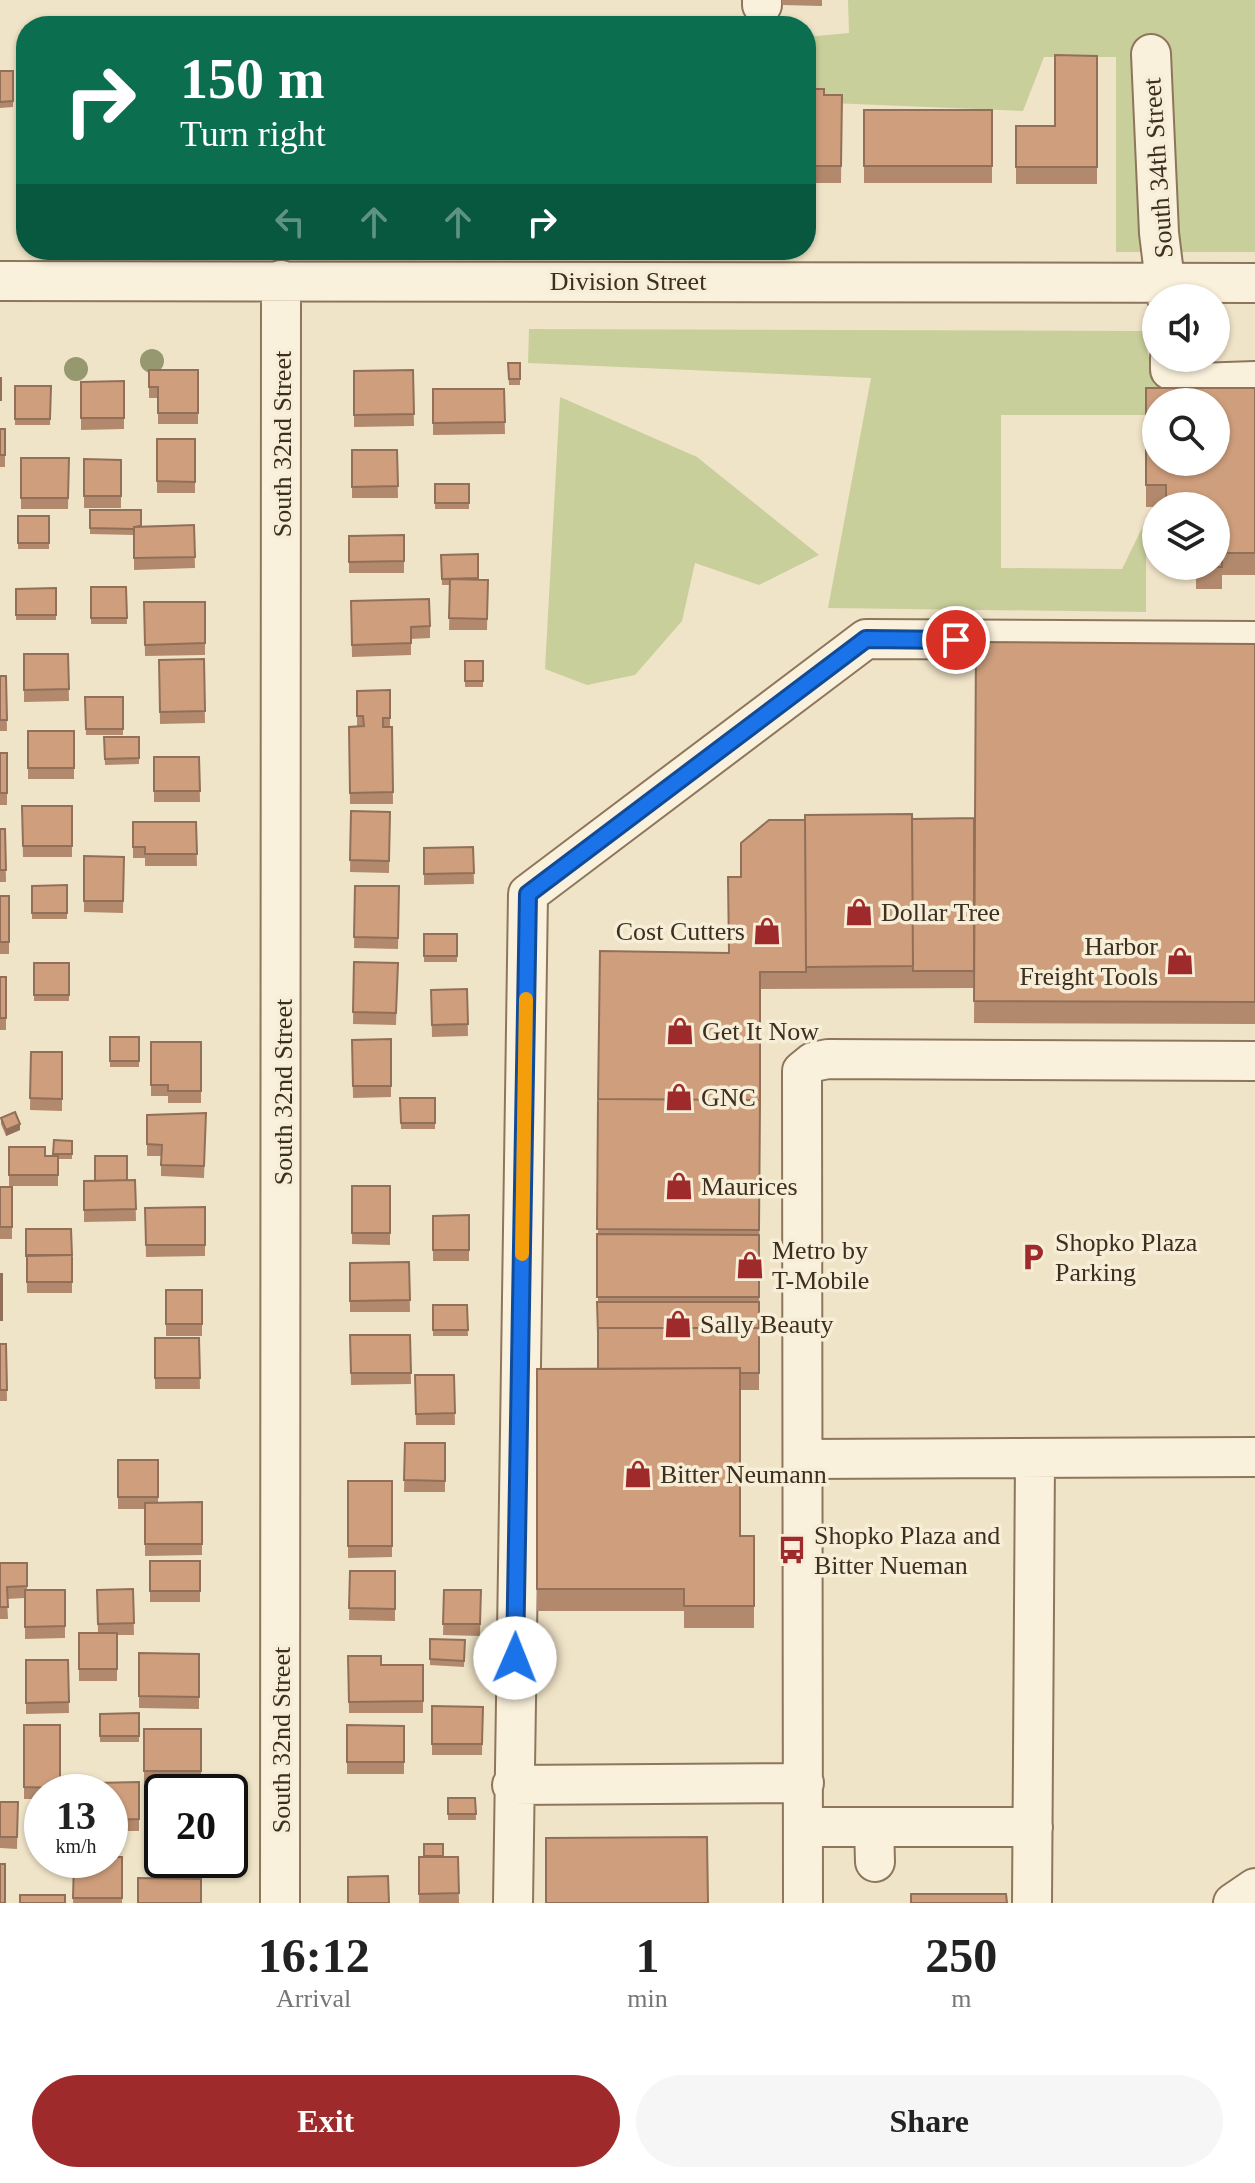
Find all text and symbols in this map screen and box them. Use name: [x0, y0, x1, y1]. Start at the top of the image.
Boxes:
icon: right: [48, 48, 152, 152]
text: 150 m: [180, 48, 325, 110]
street label: South 34th Street: [1137, 76, 1179, 259]
text: Turn right: [180, 114, 326, 154]
icon: left: [268, 200, 312, 244]
icon: ahead: [352, 200, 396, 244]
icon: ahead: [436, 200, 480, 244]
icon: right: [520, 200, 564, 244]
street label: Division Street: [550, 267, 707, 296]
map controls: [1142, 284, 1230, 580]
button: sound: [1142, 284, 1230, 372]
street label: South 32nd Street: [268, 350, 297, 537]
button: search: [1142, 388, 1230, 476]
button: layers: [1142, 492, 1230, 580]
pin: [922, 606, 990, 674]
icon: arrive: [934, 618, 978, 662]
shop icon: Dollar Tree: [844, 897, 874, 927]
place label: Dollar Tree: [881, 898, 1000, 927]
shop icon: Cost Cutters: [752, 916, 782, 946]
place label: Cost Cutters: [616, 917, 745, 946]
place label: Harbor Freight Tools: [1019, 932, 1158, 991]
shop icon: Harbor Freight Tools: [1165, 946, 1195, 976]
street label: South 32nd Street: [269, 998, 298, 1185]
shop icon: Get It Now: [665, 1016, 695, 1046]
place label: Get It Now: [702, 1017, 819, 1046]
shop icon: GNC: [664, 1082, 694, 1112]
place label: GNC: [701, 1083, 756, 1112]
shop icon: Maurices: [664, 1171, 694, 1201]
place label: Maurices: [701, 1172, 798, 1201]
place label: Shopko Plaza Parking: [1055, 1228, 1198, 1287]
place label: Metro by T-Mobile: [772, 1236, 869, 1295]
parking icon: Shopko Plaza Parking: [1018, 1242, 1048, 1272]
shop icon: Metro by T-Mobile: [735, 1250, 765, 1280]
shop icon: Sally Beauty: [663, 1309, 693, 1339]
place label: Sally Beauty: [700, 1310, 834, 1339]
shop icon: Bitter Neumann: [623, 1459, 653, 1489]
place label: Bitter Neumann: [660, 1460, 827, 1489]
place label: Shopko Plaza and Bitter Nueman: [814, 1521, 1000, 1580]
bus stop icon: Shopko Plaza and Bitter Nueman: [777, 1535, 807, 1565]
position arrow: [473, 1616, 557, 1700]
street label: South 32nd Street: [267, 1646, 296, 1833]
speed limit sign: 20: [144, 1774, 248, 1878]
text: 13: [56, 1793, 96, 1838]
text: km/h: [55, 1835, 97, 1857]
text: 16:12: [258, 1929, 370, 1982]
text: 1: [635, 1929, 659, 1982]
text: 250: [925, 1929, 997, 1982]
text: Arrival: [276, 1984, 351, 2013]
text: min: [627, 1984, 668, 2013]
text: m: [951, 1984, 971, 2013]
button: Exit: [32, 2075, 620, 2167]
button: Share: [636, 2075, 1223, 2167]

